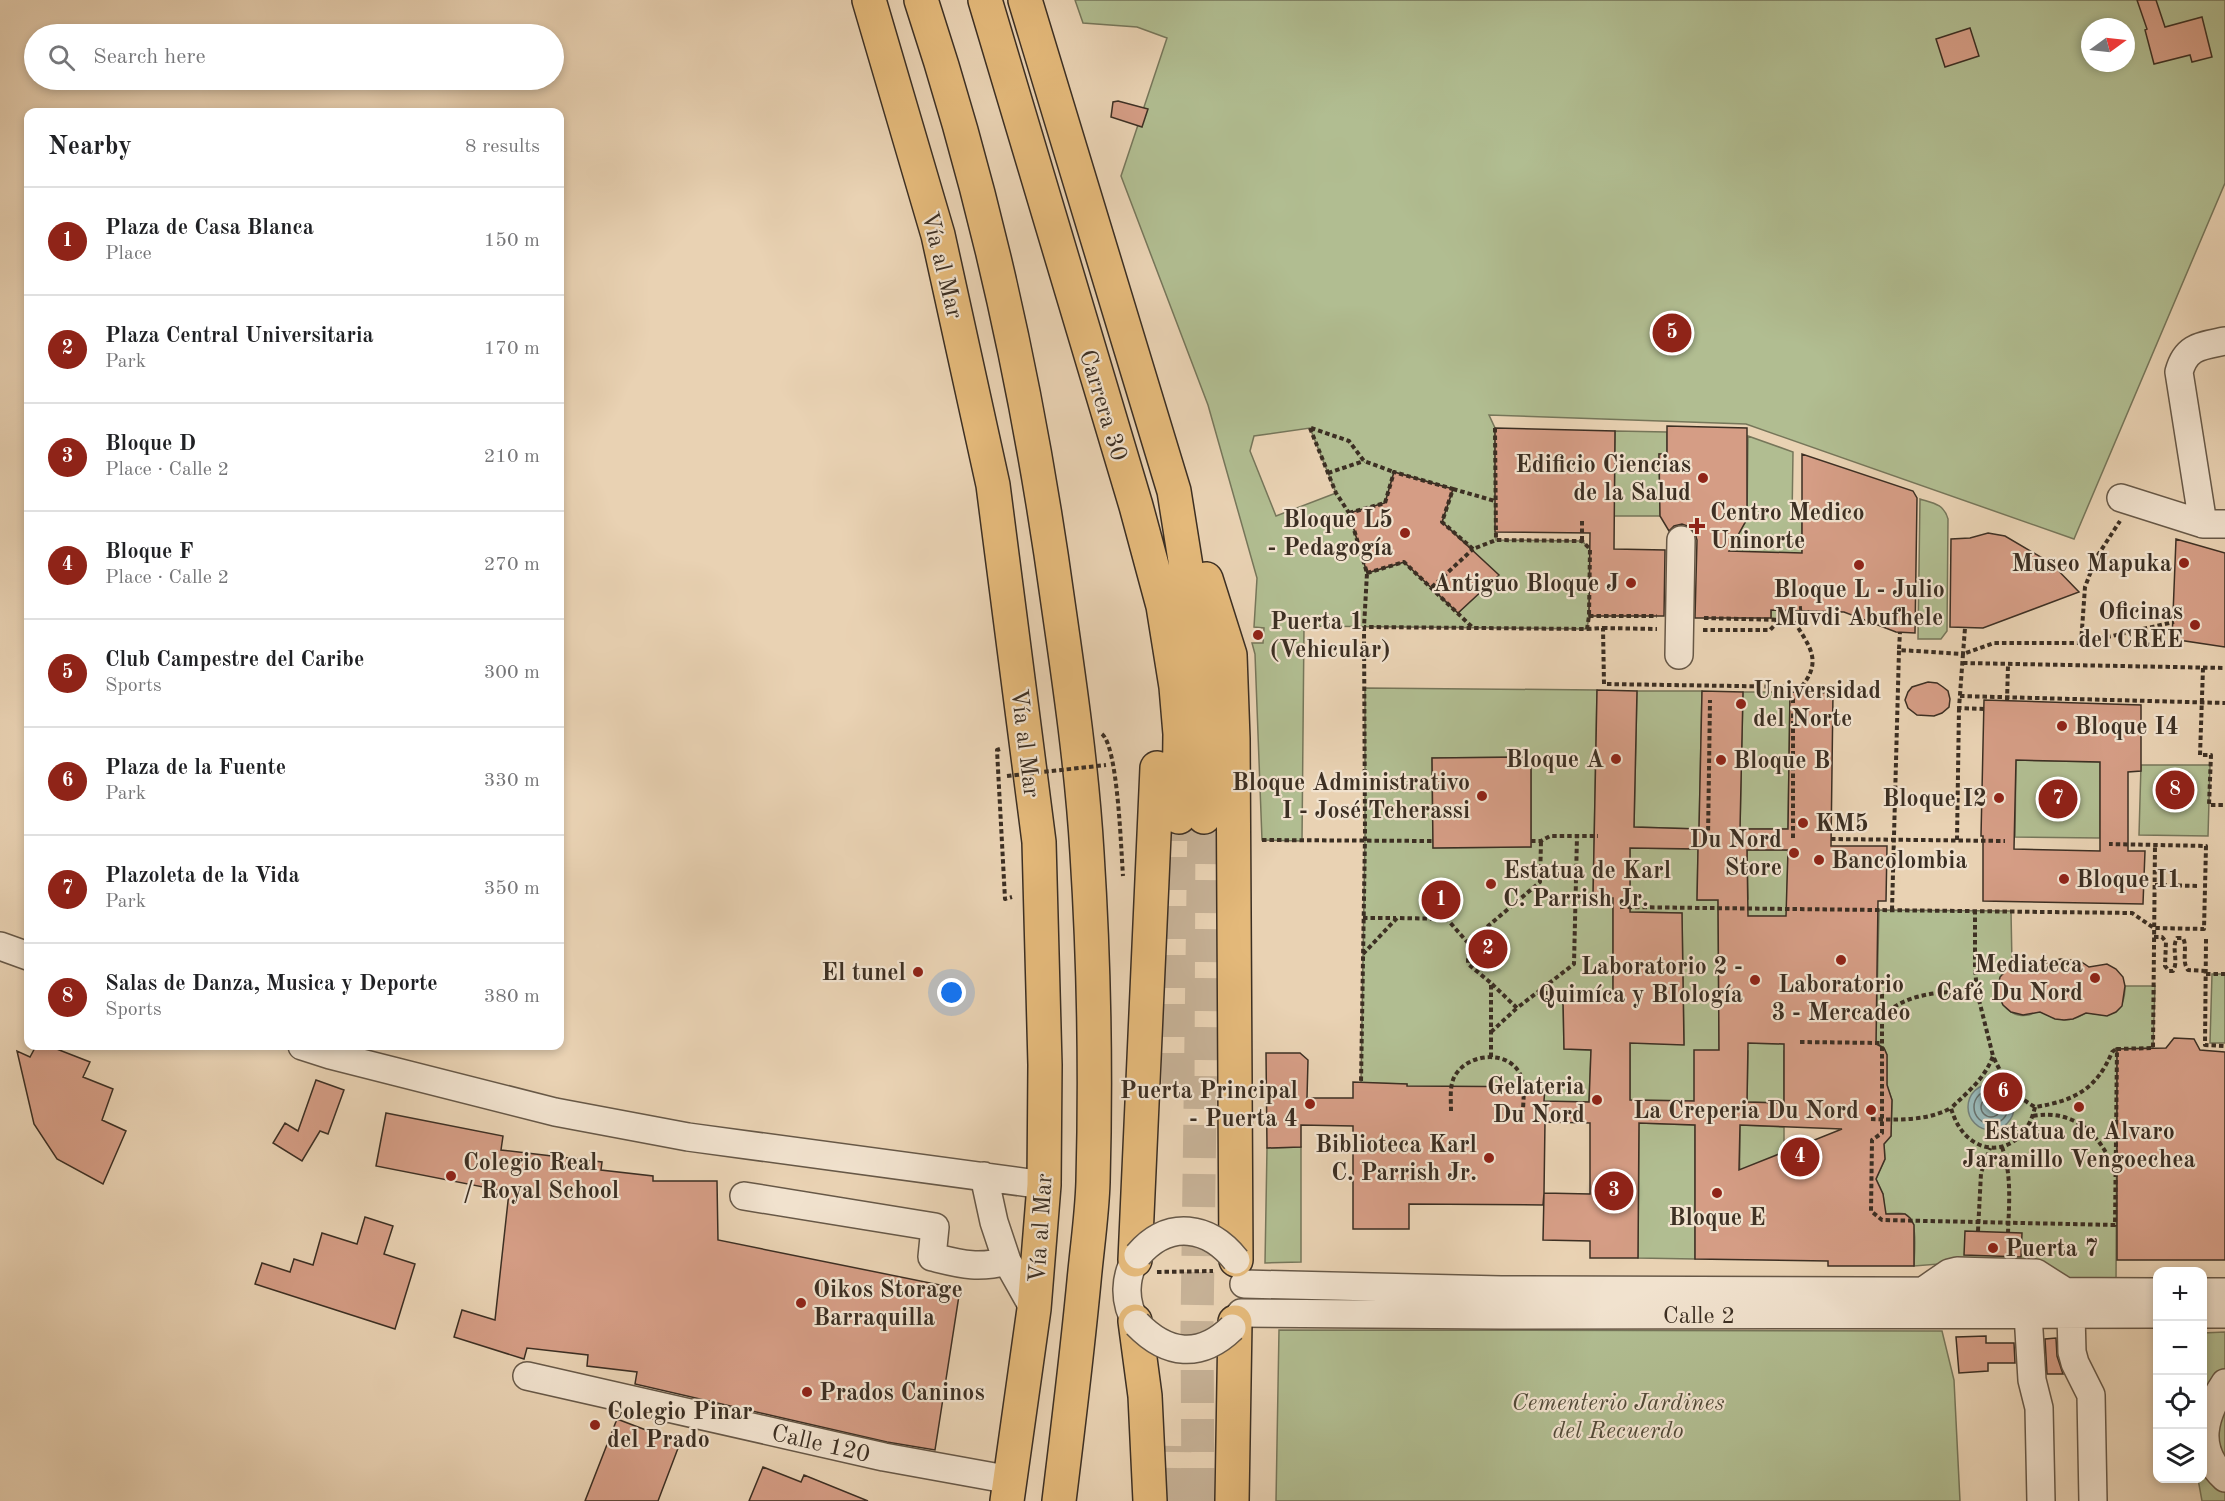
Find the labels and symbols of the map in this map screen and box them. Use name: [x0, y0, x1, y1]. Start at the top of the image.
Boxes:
north arrow: [2081, 18, 2135, 72]
street label: Vía al Mar: [916, 210, 966, 322]
pin: 5: [1652, 310, 1692, 356]
street label: Carrera 30: [1074, 347, 1130, 464]
place label: Edificio Ciencias de la Salud: [1515, 454, 1691, 506]
marker: Edificio Ciencias de la Salud: [1696, 471, 1710, 485]
place label: Centro Medico Uninorte: [1710, 502, 1865, 554]
place label: Bloque L5 - Pedagogía: [1267, 508, 1393, 561]
marker: Centro Medico Uninorte: [1688, 517, 1706, 535]
marker: Bloque L5 - Pedagogía: [1398, 526, 1412, 540]
place label: Museo Mapuka: [2012, 553, 2172, 577]
marker: Museo Mapuka: [2177, 556, 2191, 570]
marker: Bloque L - Julio Muvdi Abufhele: [1852, 558, 1866, 572]
place label: Antiguo Bloque J: [1433, 573, 1619, 597]
marker: Antiguo Bloque J: [1624, 576, 1638, 590]
place label: Bloque L - Julio Muvdi Abufhele: [1773, 579, 1945, 631]
place label: Oficinas del CREE: [2078, 601, 2183, 653]
place label: Puerta 1 (Vehicular): [1270, 611, 1390, 663]
marker: Oficinas del CREE: [2188, 618, 2202, 632]
marker: Puerta 1 (Vehicular): [1251, 628, 1265, 642]
place label: Universidad del Norte: [1753, 680, 1881, 732]
street label: Vía al Mar: [1005, 687, 1043, 799]
marker: Universidad del Norte: [1734, 697, 1748, 711]
place label: Bloque I4: [2074, 716, 2179, 740]
marker: Bloque I4: [2055, 719, 2069, 733]
place label: Bloque A: [1506, 749, 1604, 773]
place label: Bloque B: [1733, 750, 1830, 774]
marker: Bloque A: [1609, 752, 1623, 766]
marker: Bloque B: [1714, 753, 1728, 767]
pin: 8: [2156, 768, 2194, 812]
place label: Bloque Administrativo I - José Tcherassi: [1232, 772, 1470, 824]
pin: 7: [2038, 776, 2078, 822]
place label: Bloque I2: [1882, 788, 1987, 812]
marker: Bloque Administrativo I - José Tcherassi: [1475, 789, 1489, 803]
marker: Bloque I2: [1992, 791, 2006, 805]
place label: KM5: [1815, 812, 1869, 837]
marker: KM5: [1796, 816, 1810, 830]
place label: Du Nord Store: [1689, 829, 1782, 881]
marker: Du Nord Store: [1787, 846, 1801, 860]
place label: Bancolombia: [1831, 850, 1968, 874]
marker: Bancolombia: [1812, 853, 1826, 867]
place label: Estatua de Karl C. Parrish Jr.: [1503, 860, 1671, 912]
place label: Bloque I1: [2076, 869, 2181, 893]
marker: Bloque I1: [2057, 872, 2071, 886]
marker: Estatua de Karl C. Parrish Jr.: [1484, 877, 1498, 891]
pin: 1: [1422, 878, 1460, 922]
pin: 2: [1468, 926, 1508, 972]
marker: Laboratorio 3 - Mercadeo: [1834, 953, 1848, 967]
place label: Mediateca Café Du Nord: [1936, 954, 2083, 1006]
place label: Laboratorio 2 - Quimíca y BIología: [1538, 956, 1743, 1008]
place label: El tunel: [821, 962, 906, 986]
marker: El tunel: [911, 965, 925, 979]
marker: Mediateca Café Du Nord: [2088, 971, 2102, 985]
marker: Laboratorio 2 - Quimíca y BIología: [1748, 973, 1762, 987]
place label: Laboratorio 3 - Mercadeo: [1771, 974, 1911, 1026]
your location: [937, 978, 966, 1007]
pin: 6: [1984, 1070, 2022, 1114]
place label: Gelateria Du Nord: [1487, 1076, 1585, 1128]
place label: Puerta Principal - Puerta 4: [1120, 1080, 1298, 1132]
marker: Gelateria Du Nord: [1590, 1093, 1604, 1107]
marker: Puerta Principal - Puerta 4: [1303, 1097, 1317, 1111]
place label: La Creperia Du Nord: [1633, 1100, 1859, 1124]
marker: Estatua de Alvaro Jaramillo Vengoechea: [2072, 1100, 2086, 1114]
marker: La Creperia Du Nord: [1864, 1103, 1878, 1117]
place label: Estatua de Alvaro Jaramillo Vengoechea: [1962, 1121, 2196, 1173]
place label: Biblioteca Karl C. Parrish Jr.: [1315, 1134, 1477, 1186]
pin: 4: [1780, 1134, 1820, 1180]
marker: Biblioteca Karl C. Parrish Jr.: [1482, 1151, 1496, 1165]
place label: Colegio Real / Royal School: [463, 1152, 619, 1204]
pin: 3: [1594, 1168, 1634, 1214]
marker: Colegio Real / Royal School: [444, 1169, 458, 1183]
street label: Vía al Mar: [1026, 1173, 1058, 1284]
marker: Bloque E: [1710, 1186, 1724, 1200]
place label: Bloque E: [1669, 1207, 1765, 1231]
place label: Puerta 7: [2005, 1238, 2098, 1262]
marker: Puerta 7: [1986, 1241, 2000, 1255]
place label: Oikos Storage Barraquilla: [813, 1279, 963, 1331]
marker: Oikos Storage Barraquilla: [794, 1296, 808, 1310]
street label: Calle 2: [1663, 1305, 1735, 1329]
place label: Prados Caninos: [819, 1382, 985, 1406]
marker: Prados Caninos: [800, 1385, 814, 1399]
park label: Cementerio Jardines del Recuerdo: [1511, 1392, 1725, 1444]
place label: Colegio Pinar del Prado: [607, 1401, 753, 1453]
marker: Colegio Pinar del Prado: [588, 1418, 602, 1432]
street label: Calle 120: [769, 1422, 872, 1468]

